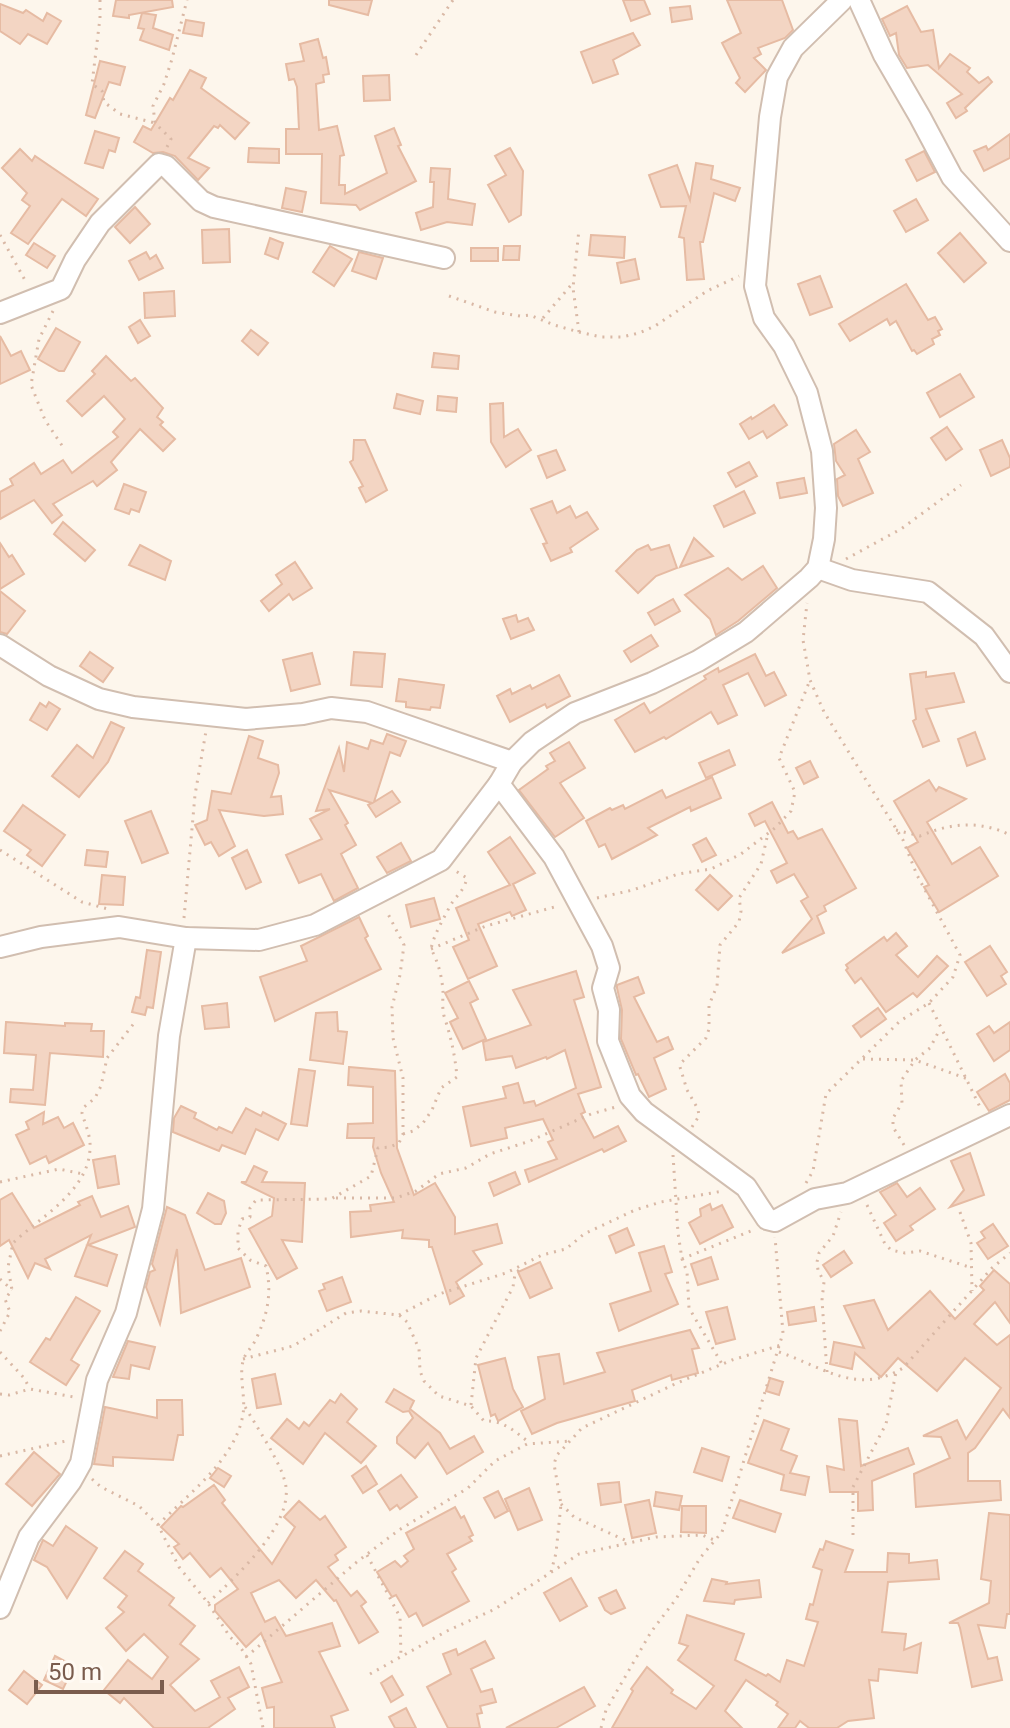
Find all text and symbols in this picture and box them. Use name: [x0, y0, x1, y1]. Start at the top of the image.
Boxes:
scale bar: [36, 1644, 162, 1694]
text: 50 m: [48, 1658, 102, 1686]

